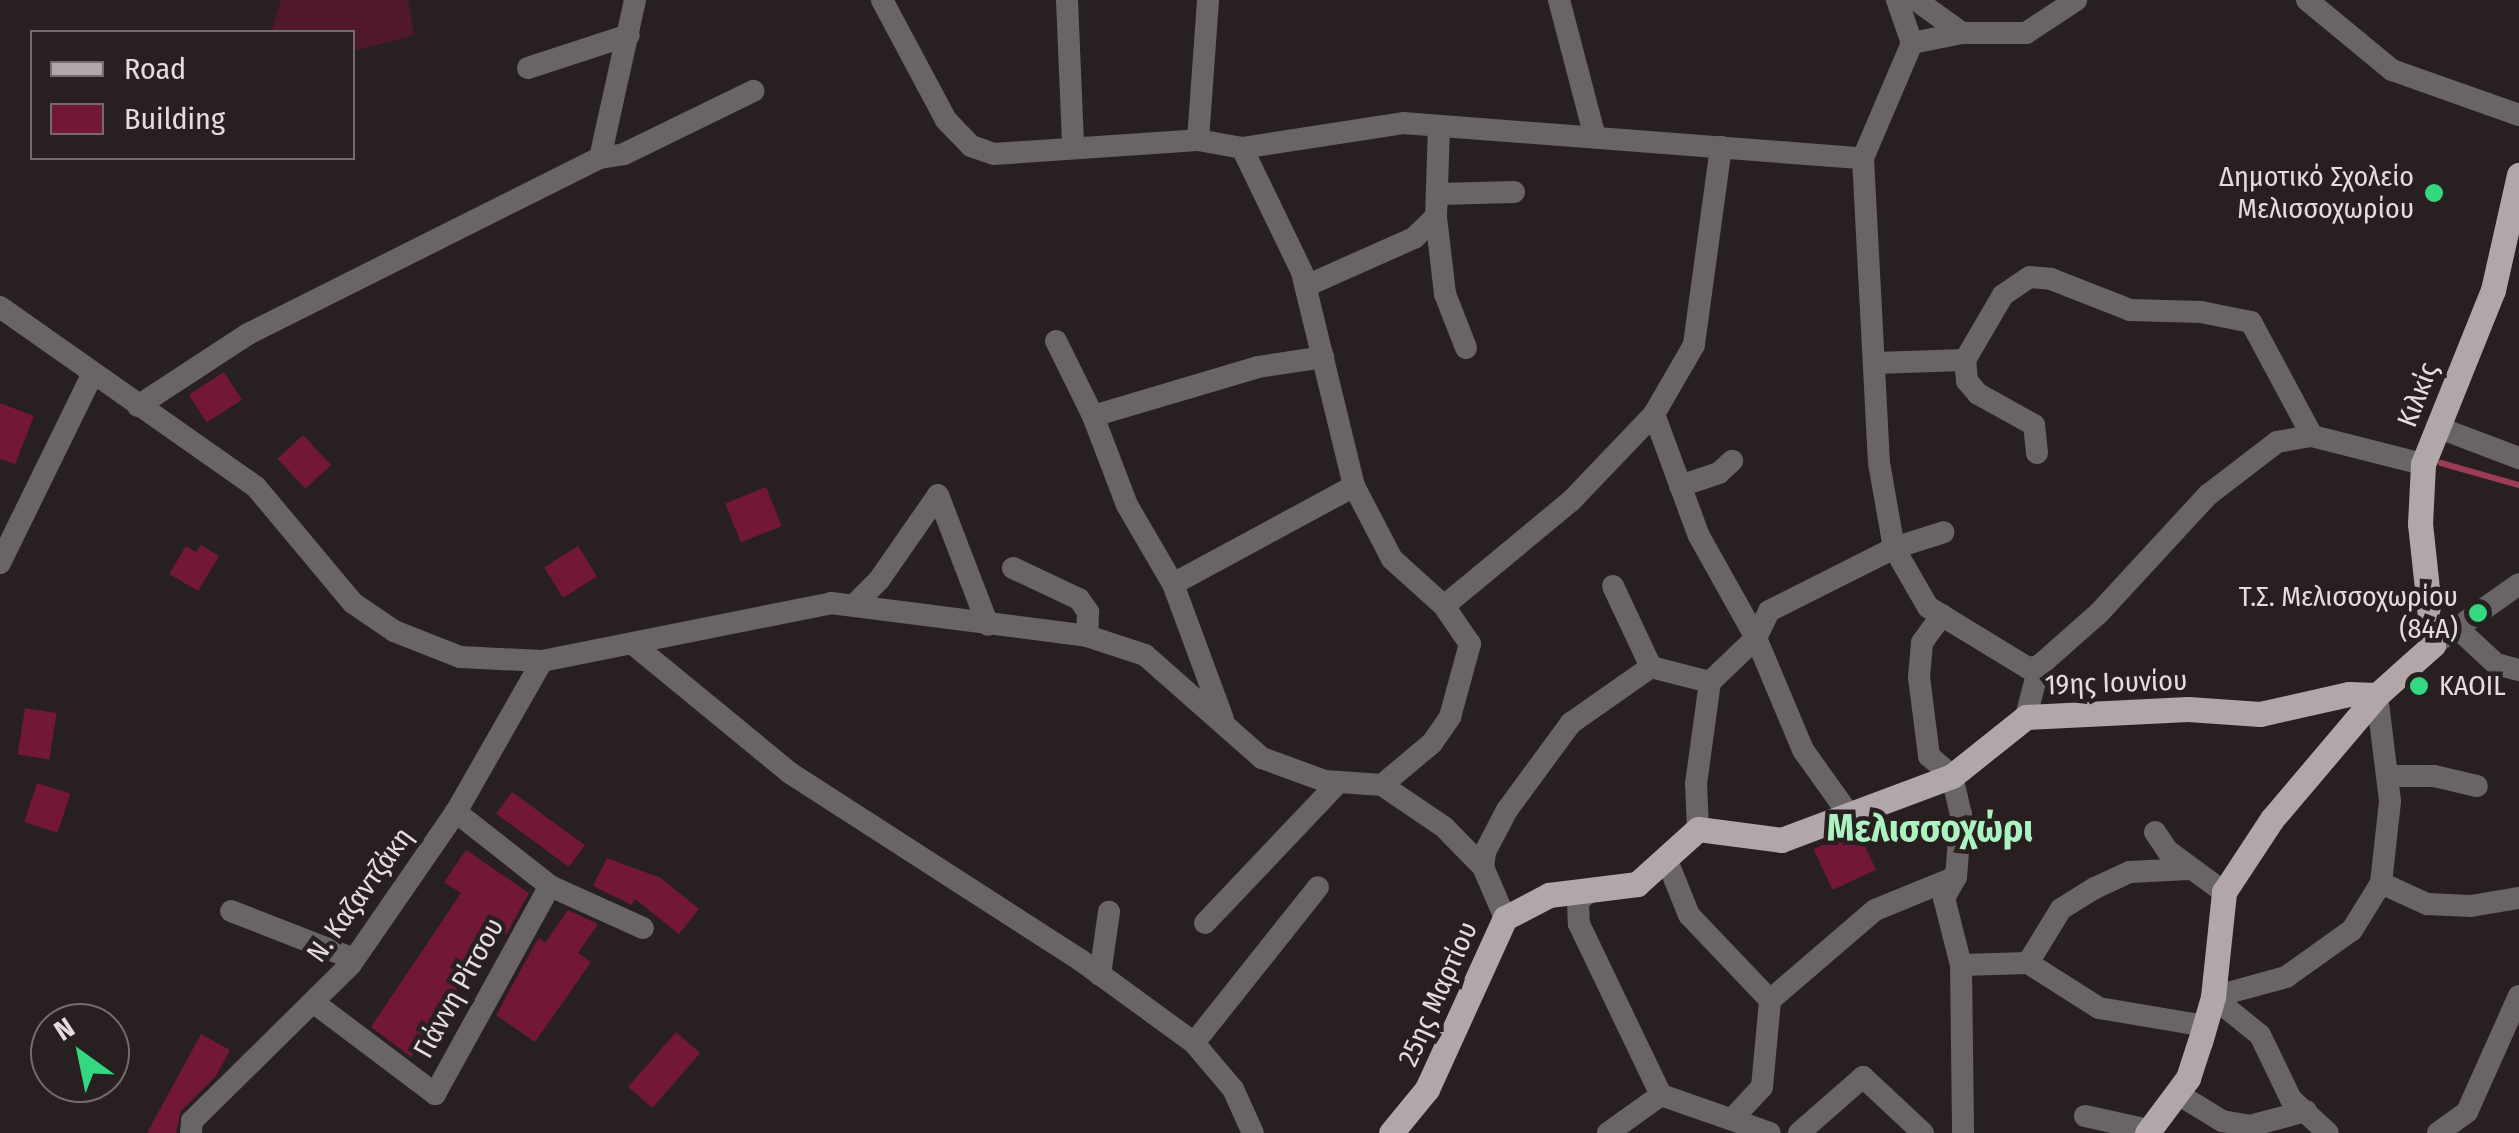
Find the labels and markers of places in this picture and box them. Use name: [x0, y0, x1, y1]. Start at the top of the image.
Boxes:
place label: Δημοτικό Σχολείο Μελισσοχωρίου: [2219, 160, 2414, 226]
marker: Δημοτικό Σχολείο Μελισσοχωρίου: [2423, 182, 2445, 204]
place label: Τ.Σ. Μελισσοχωρίου (84Α): [2239, 580, 2458, 646]
marker: Τ.Σ. Μελισσοχωρίου (84Α): [2467, 602, 2489, 624]
place label: KAOIL: [2439, 669, 2506, 703]
marker: KAOIL: [2408, 675, 2430, 697]

